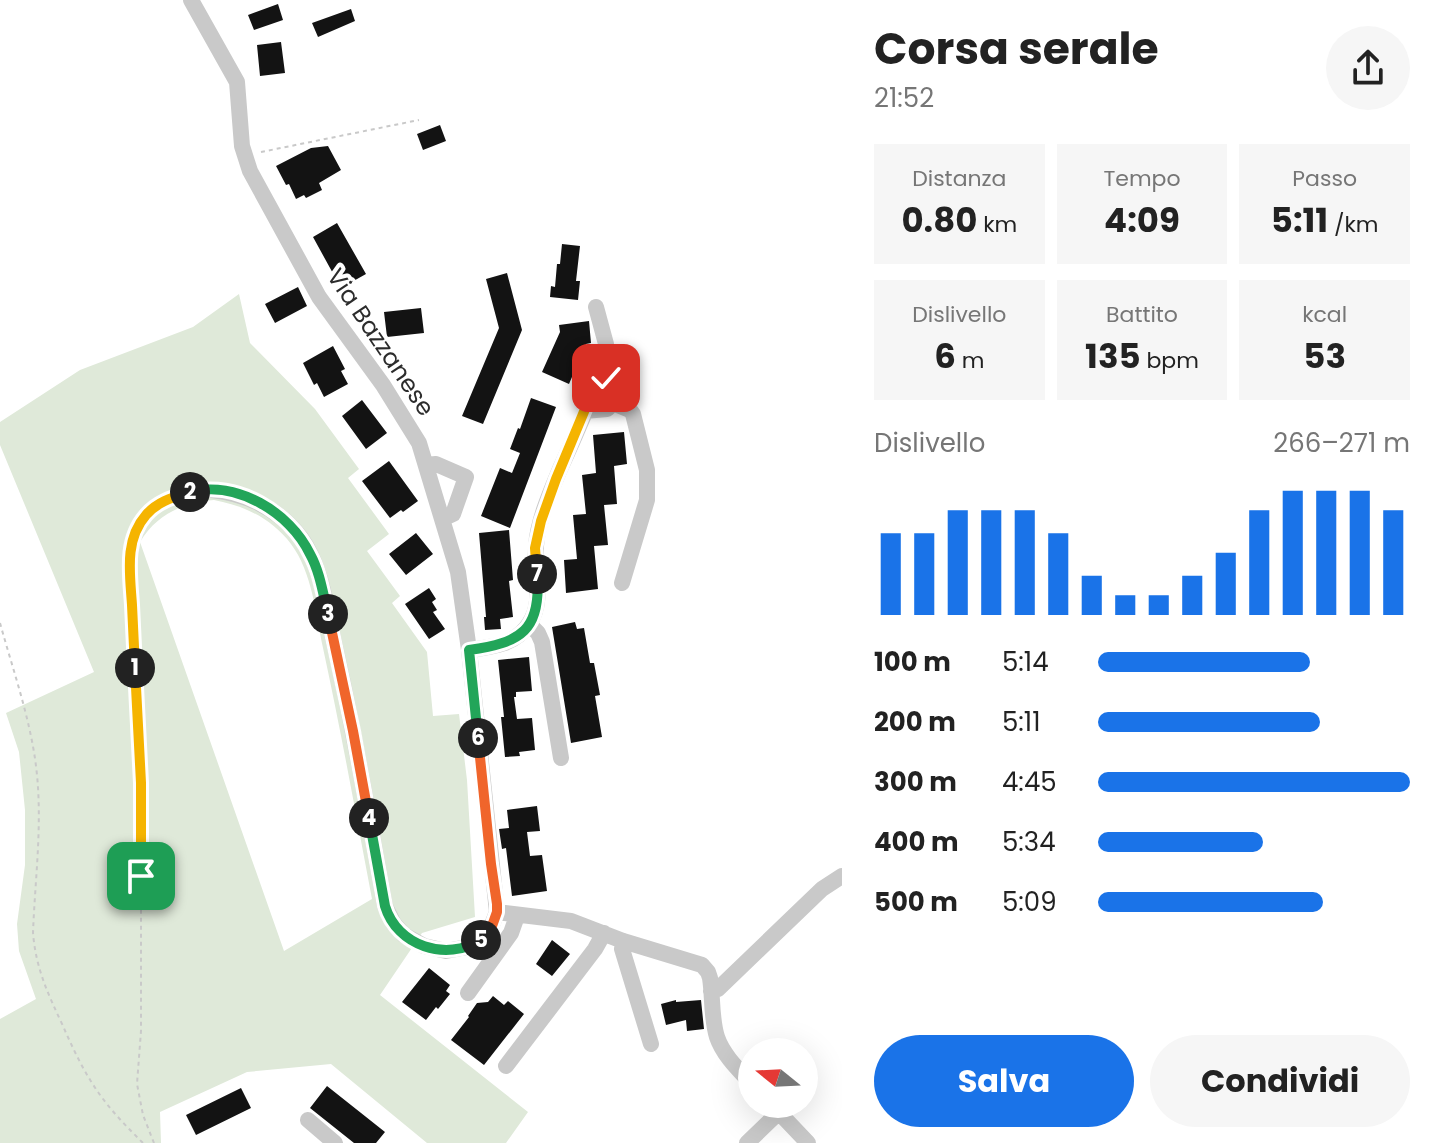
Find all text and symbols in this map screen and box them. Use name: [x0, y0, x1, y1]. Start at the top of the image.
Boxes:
text: Corsa serale: [874, 18, 1159, 79]
button: share: [1326, 26, 1410, 110]
text: 21:52: [874, 80, 934, 116]
text: Distanza: [912, 163, 1006, 194]
text: Tempo: [1103, 163, 1181, 194]
text: Passo: [1292, 163, 1357, 194]
text: 0.80: [901, 196, 977, 244]
text: 4:09: [1104, 196, 1180, 244]
text: 5:11: [1271, 196, 1328, 244]
text: km: [977, 209, 1017, 240]
text: /km: [1328, 209, 1379, 240]
street label: Via Bazzanese: [319, 262, 443, 422]
text: Dislivello: [912, 299, 1006, 330]
text: Battito: [1106, 299, 1178, 330]
text: kcal: [1302, 299, 1347, 330]
text: 6: [934, 332, 956, 380]
text: 135: [1085, 332, 1141, 380]
text: 53: [1303, 332, 1346, 380]
pin: [572, 344, 640, 412]
text: m: [956, 345, 984, 376]
text: bpm: [1141, 345, 1199, 376]
icon: check: [584, 356, 628, 400]
text: Dislivello: [874, 425, 985, 461]
text: 266–271 m: [1273, 425, 1410, 461]
pin: 2: [170, 472, 210, 512]
text: 2: [184, 476, 196, 507]
pin: 7: [517, 554, 557, 594]
text: 7: [531, 558, 543, 589]
pin: 3: [308, 594, 348, 634]
text: 3: [321, 598, 335, 629]
text: 100 m: [874, 644, 951, 680]
text: 5:14: [1002, 644, 1049, 680]
pin: 1: [115, 648, 155, 688]
text: 1: [131, 652, 139, 683]
text: 200 m: [874, 704, 956, 740]
text: 5:11: [1002, 704, 1041, 740]
pin: 6: [458, 718, 498, 758]
text: 6: [471, 722, 485, 753]
text: 300 m: [874, 764, 957, 800]
text: 4:45: [1002, 764, 1057, 800]
pin: 4: [349, 798, 389, 838]
text: 4: [362, 802, 376, 833]
text: 400 m: [874, 824, 959, 860]
text: 5:34: [1002, 824, 1056, 860]
pin: [107, 842, 175, 910]
icon: arrive: [119, 854, 163, 898]
text: 500 m: [874, 884, 958, 920]
text: 5:09: [1002, 884, 1057, 920]
pin: 5: [461, 920, 501, 960]
text: 5: [474, 924, 488, 955]
button: Salva: [874, 1035, 1134, 1127]
button: Condividi: [1150, 1035, 1410, 1127]
north arrow: [738, 1038, 818, 1118]
map controls: [738, 1038, 818, 1118]

